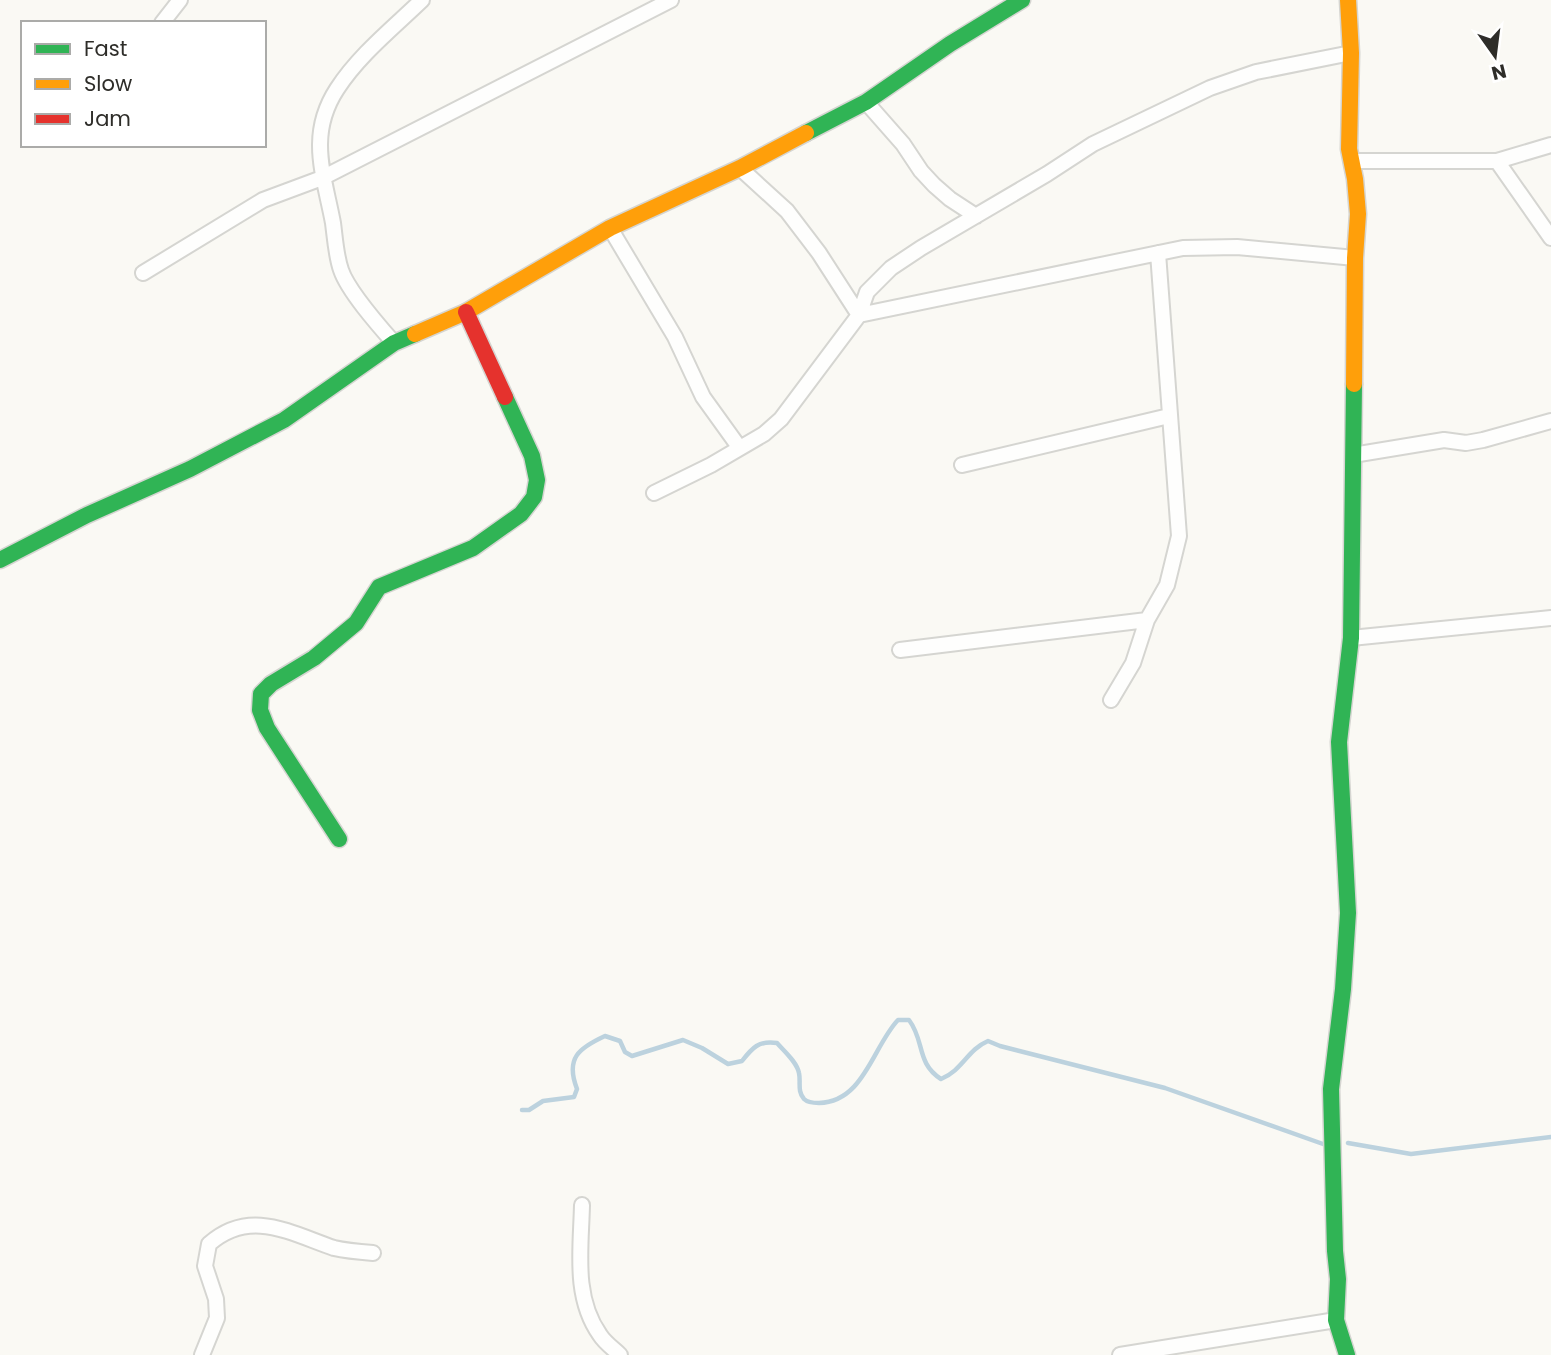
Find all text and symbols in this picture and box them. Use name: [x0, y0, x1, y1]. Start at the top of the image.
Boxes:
legend: [21, 21, 266, 147]
north arrow: [1460, 21, 1530, 91]
text: Fast: [84, 34, 127, 63]
text: N: [1489, 57, 1509, 87]
text: Slow: [84, 69, 132, 98]
text: Jam: [84, 104, 131, 133]

